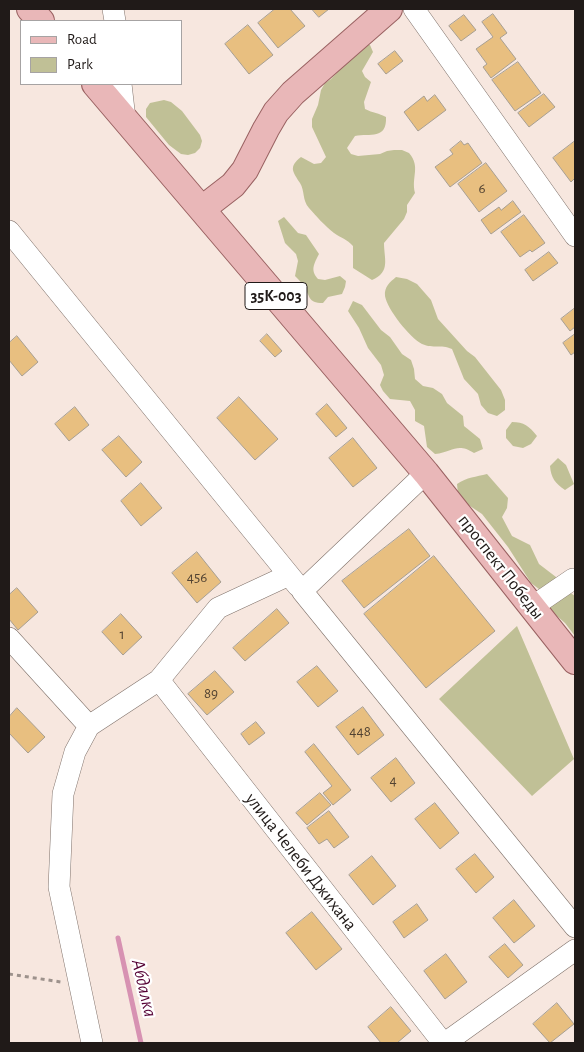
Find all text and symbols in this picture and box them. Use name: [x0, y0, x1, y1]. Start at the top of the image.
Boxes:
legend: [20, 20, 182, 85]
text: Road: [67, 32, 97, 47]
text: Park: [67, 57, 93, 72]
house number: 6: [478, 179, 486, 197]
road number: 35К-003: [245, 282, 307, 310]
street label: проспект Победы: [453, 510, 549, 624]
house number: 456: [187, 568, 207, 586]
house number: 1: [119, 625, 125, 643]
house number: 89: [204, 684, 218, 702]
house number: 448: [349, 722, 371, 740]
house number: 4: [389, 771, 397, 789]
street label: улица Челеби Джихана: [241, 789, 361, 935]
water label: Абдалка: [126, 957, 162, 1019]

